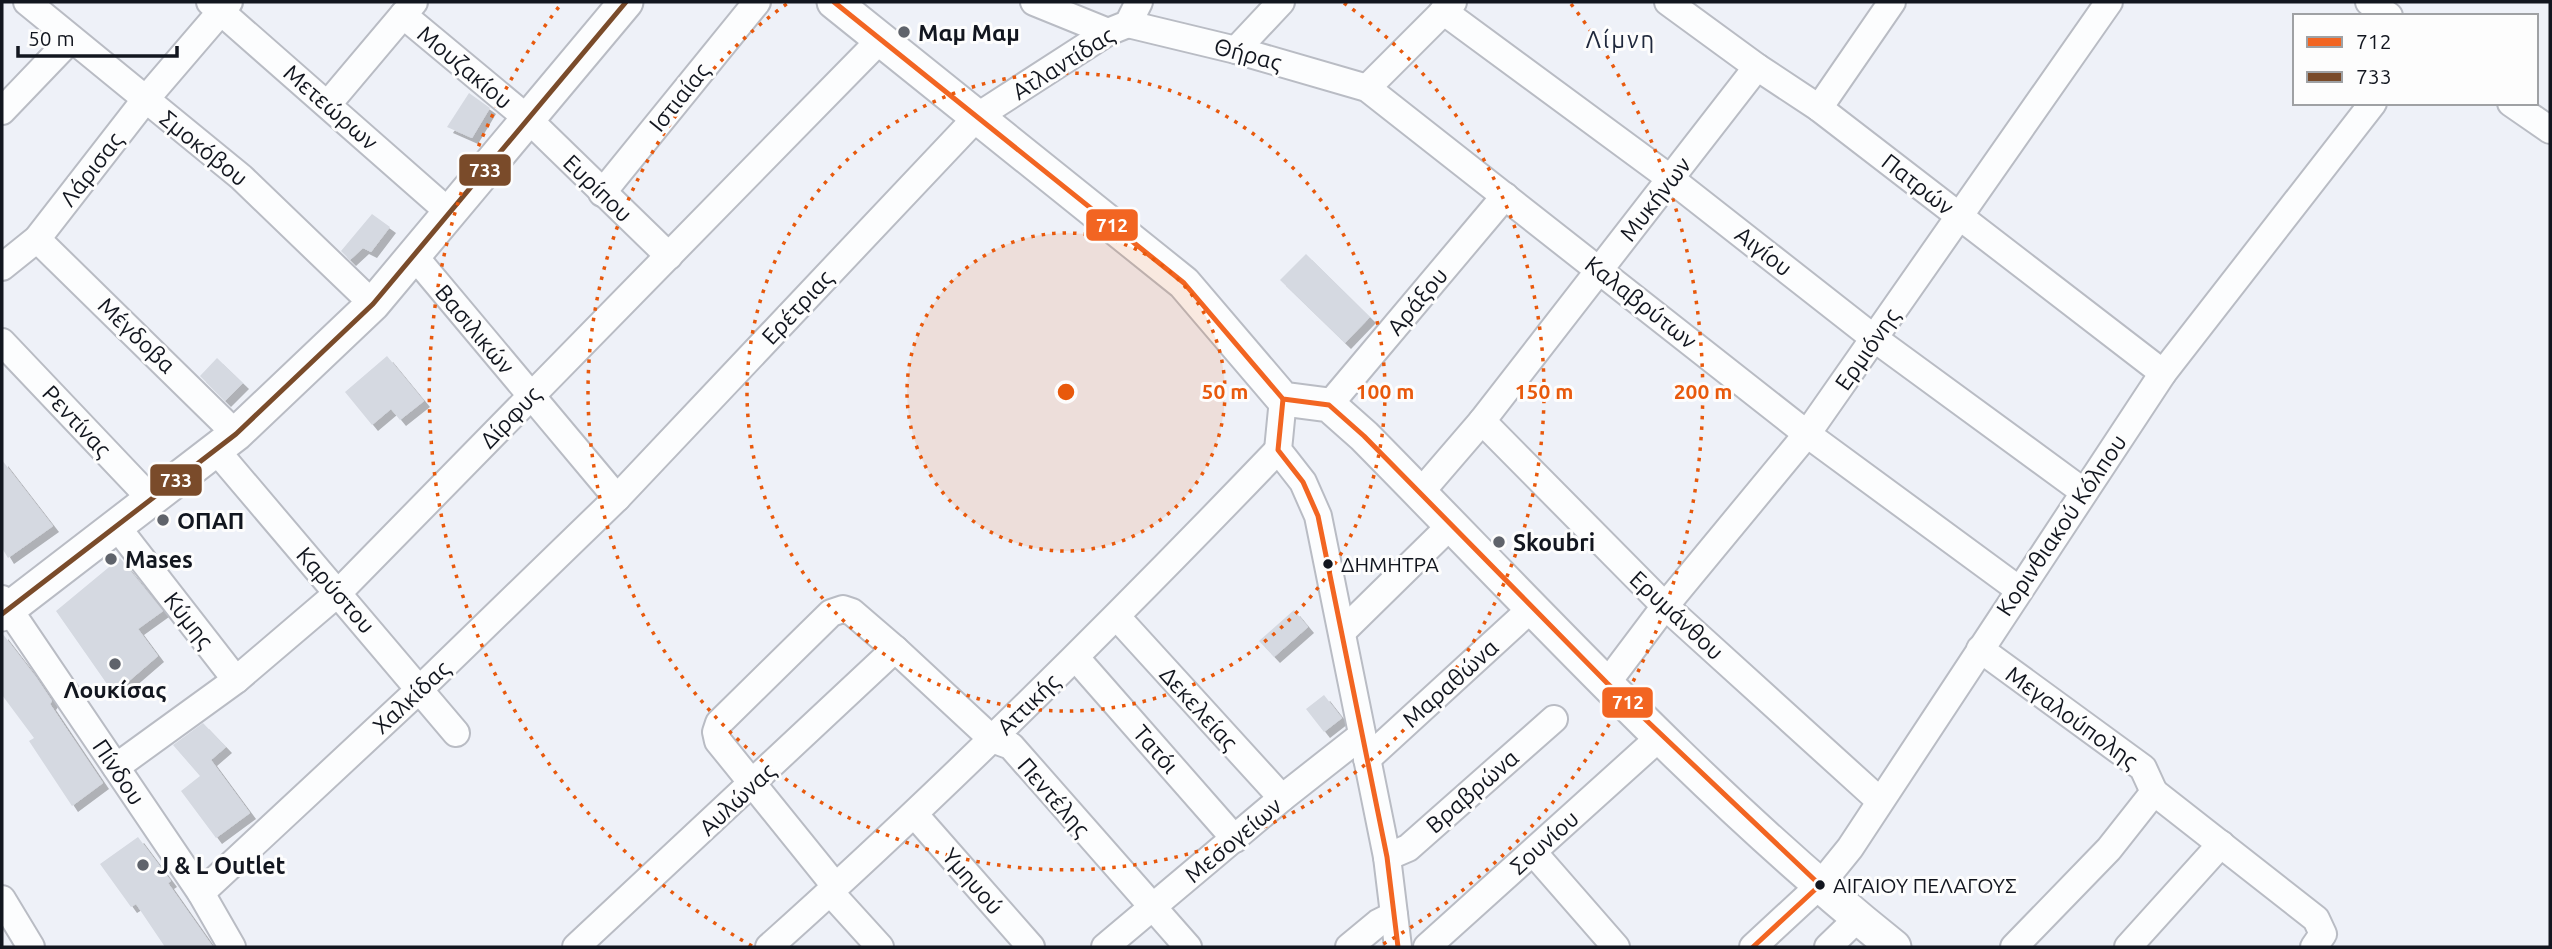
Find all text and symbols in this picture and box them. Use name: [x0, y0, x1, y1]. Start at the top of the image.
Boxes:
scale bar: [18, 14, 177, 58]
legend: [2293, 14, 2538, 105]
place label: Μαμ Μαμ: [918, 20, 1020, 45]
street label: Μουζακίου: [412, 21, 517, 114]
street label: Ατλαντίδας: [1008, 22, 1119, 105]
marker: Μαμ Μαμ: [896, 24, 912, 40]
text: 50 m: [28, 26, 75, 50]
district label: Λίμνη: [1586, 26, 1656, 53]
text: 712: [2356, 29, 2392, 53]
street label: Θήρας: [1211, 33, 1284, 76]
street label: Ιστιαίας: [644, 58, 715, 137]
street label: Μετεώρων: [279, 59, 383, 155]
text: 733: [2356, 64, 2392, 88]
street label: Σμοκόβου: [155, 105, 253, 191]
street label: Λάρισας: [55, 127, 128, 211]
street label: Πατρών: [1877, 148, 1959, 220]
street label: Ευρίπου: [559, 149, 637, 227]
street label: Μυκήνων: [1615, 152, 1695, 246]
line badge: 733: [458, 153, 512, 187]
text: 733: [469, 159, 501, 181]
line badge: 712: [1085, 208, 1139, 242]
text: 712: [1096, 214, 1128, 236]
street label: Αιγίου: [1731, 221, 1797, 281]
street label: Καλαβρύτων: [1580, 251, 1702, 353]
street label: Αράξου: [1382, 262, 1454, 341]
street label: Ερέτριας: [757, 265, 838, 350]
street label: Βασιλικών: [431, 280, 519, 378]
street label: Μέγδοβα: [93, 292, 181, 378]
street label: Ερμιόνης: [1830, 303, 1905, 395]
text: 50 m: [1202, 379, 1248, 403]
text: 100 m: [1356, 379, 1414, 403]
text: 150 m: [1515, 379, 1573, 403]
text: 200 m: [1674, 379, 1732, 403]
street label: Ρεντίνας: [37, 380, 116, 462]
centre of rings: [1054, 380, 1078, 404]
street label: Δίρφυς: [475, 381, 546, 453]
street label: Κορινθιακού Κόλπου: [1991, 430, 2131, 620]
line badge: 733: [149, 463, 203, 497]
text: 733: [160, 469, 192, 491]
place label: ΟΠΑΠ: [177, 508, 244, 533]
marker: ΟΠΑΠ: [155, 512, 171, 528]
place label: Skoubri: [1513, 530, 1595, 555]
marker: Skoubri: [1491, 534, 1507, 550]
street label: Καρύστου: [292, 542, 380, 638]
place label: Mases: [125, 547, 193, 572]
marker: Mases: [103, 551, 119, 567]
place label: ΔΗΜΗΤΡΑ: [1341, 552, 1439, 576]
marker: ΔΗΜΗΤΡΑ: [1321, 557, 1335, 571]
street label: Ερυμάνθου: [1625, 566, 1729, 664]
street label: Κύμης: [159, 587, 219, 653]
street label: Μαραθώνα: [1397, 634, 1503, 732]
street label: Χαλκίδας: [368, 655, 455, 739]
marker: Λουκίσας: [107, 656, 123, 672]
street label: Δεκελείας: [1154, 661, 1243, 755]
street label: Μεγαλούπολης: [2001, 661, 2143, 774]
street label: Αττικής: [992, 669, 1065, 740]
place label: Λουκίσας: [64, 677, 166, 703]
line badge: 712: [1601, 686, 1654, 719]
text: 712: [1612, 691, 1644, 713]
street label: Τατόι: [1129, 720, 1183, 778]
street label: Πίνδου: [88, 735, 150, 809]
street label: Βραβρώνα: [1421, 744, 1523, 838]
street label: Πεντέλης: [1012, 753, 1095, 842]
street label: Αυλώνας: [694, 758, 781, 841]
street label: Μεσογείων: [1180, 793, 1286, 887]
street label: Σουνίου: [1505, 805, 1583, 879]
street label: Υμηυού: [938, 843, 1008, 919]
place label: J & L Outlet: [157, 853, 286, 878]
marker: J & L Outlet: [135, 857, 151, 873]
place label: ΑΙΓΑΙΟΥ ΠΕΛΑΓΟΥΣ: [1833, 873, 2017, 897]
marker: ΑΙΓΑΙΟΥ ΠΕΛΑΓΟΥΣ: [1813, 878, 1827, 892]

